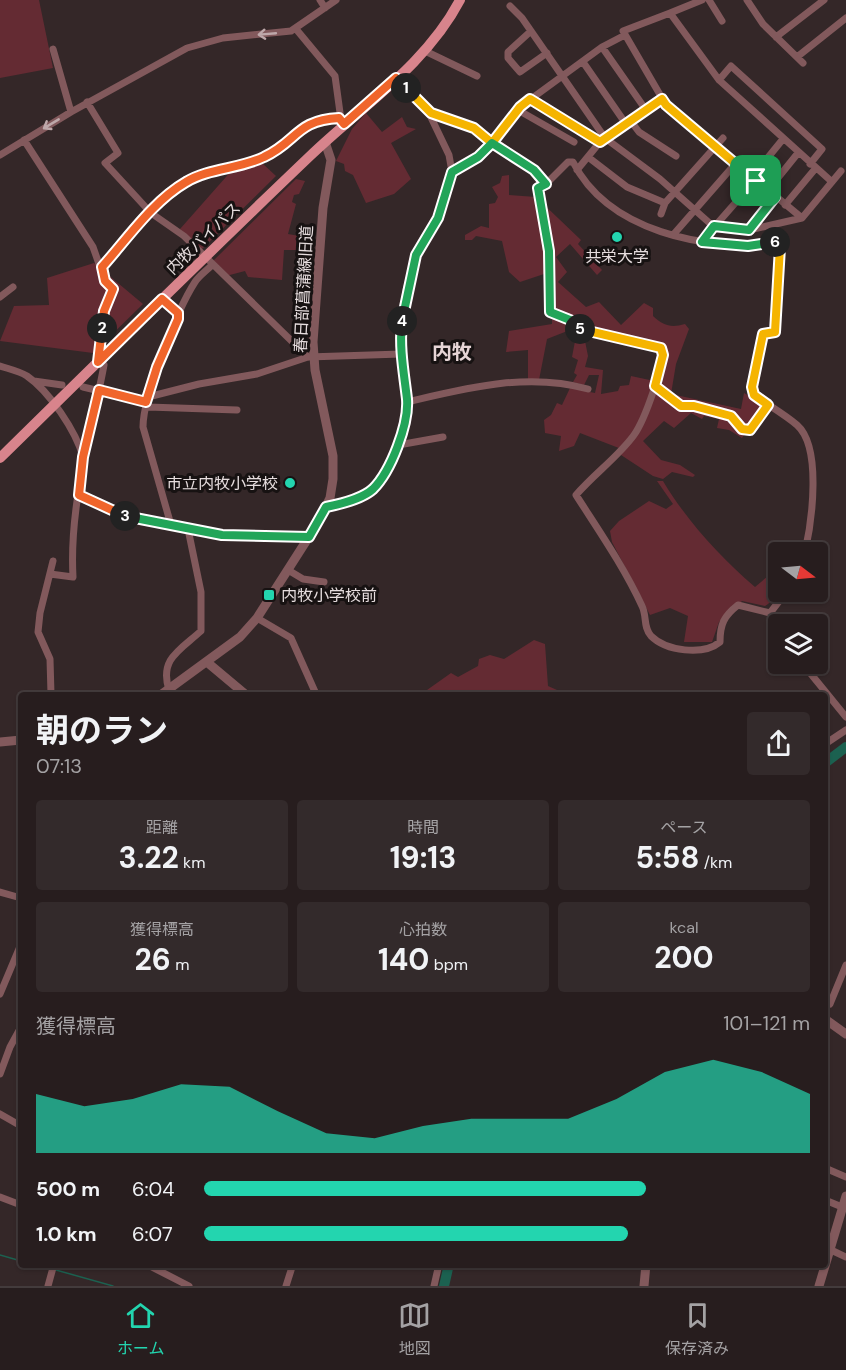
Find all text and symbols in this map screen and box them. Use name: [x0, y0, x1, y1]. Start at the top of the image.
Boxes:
one-way arrow: [257, 29, 277, 40]
pin: 1: [391, 73, 421, 103]
text: 1: [403, 77, 409, 98]
one-way arrow: [43, 118, 60, 130]
pin: [730, 155, 781, 206]
icon: arrive: [739, 164, 772, 197]
street label: 内牧バイパス: [162, 198, 245, 279]
street label: 春日部菖蒲線旧道: [290, 225, 317, 353]
pin: 6: [760, 227, 790, 257]
marker: 共栄大学: [610, 230, 624, 244]
text: 6: [770, 231, 780, 252]
place label: 共栄大学: [585, 246, 649, 267]
pin: 4: [387, 306, 417, 336]
text: 4: [397, 310, 407, 331]
pin: 2: [87, 313, 117, 343]
pin: 5: [565, 314, 595, 344]
text: 2: [97, 317, 107, 338]
text: 5: [575, 318, 585, 339]
district label: 内牧: [432, 339, 472, 365]
place label: 市立内牧小学校: [166, 473, 278, 494]
marker: 市立内牧小学校: [283, 476, 297, 490]
pin: 3: [110, 501, 140, 531]
text: 3: [120, 505, 130, 526]
north arrow: [768, 542, 828, 602]
map controls: [768, 542, 828, 674]
place label: 内牧小学校前: [281, 585, 377, 606]
marker: 内牧小学校前: [262, 588, 276, 602]
button: layers: [768, 614, 828, 674]
text: 朝のラン: [36, 709, 168, 752]
button: share: [747, 712, 810, 775]
text: 07:13: [36, 753, 82, 779]
text: 距離: [146, 817, 178, 838]
text: 時間: [407, 817, 439, 838]
text: ペース: [660, 817, 708, 838]
text: 3.22: [119, 838, 179, 877]
text: 19:13: [390, 838, 456, 877]
text: 5:58: [636, 838, 700, 877]
text: km: [179, 852, 205, 873]
text: /km: [700, 852, 732, 873]
text: kcal: [670, 917, 698, 938]
text: 獲得標高: [130, 919, 194, 940]
text: 心拍数: [399, 919, 447, 940]
text: 200: [654, 938, 714, 977]
text: 26: [135, 940, 171, 979]
text: 140: [378, 940, 430, 979]
text: m: [171, 954, 189, 975]
text: bpm: [430, 954, 468, 975]
text: 101–121 m: [723, 1010, 810, 1036]
text: 獲得標高: [36, 1013, 116, 1039]
text: 500 m: [36, 1176, 100, 1202]
text: 6:04: [132, 1176, 174, 1202]
text: 1.0 km: [36, 1221, 97, 1247]
text: 6:07: [132, 1221, 173, 1247]
tab: ホーム: [117, 1299, 164, 1359]
tab: 地図: [398, 1299, 431, 1359]
tab: 保存済み: [665, 1299, 729, 1359]

